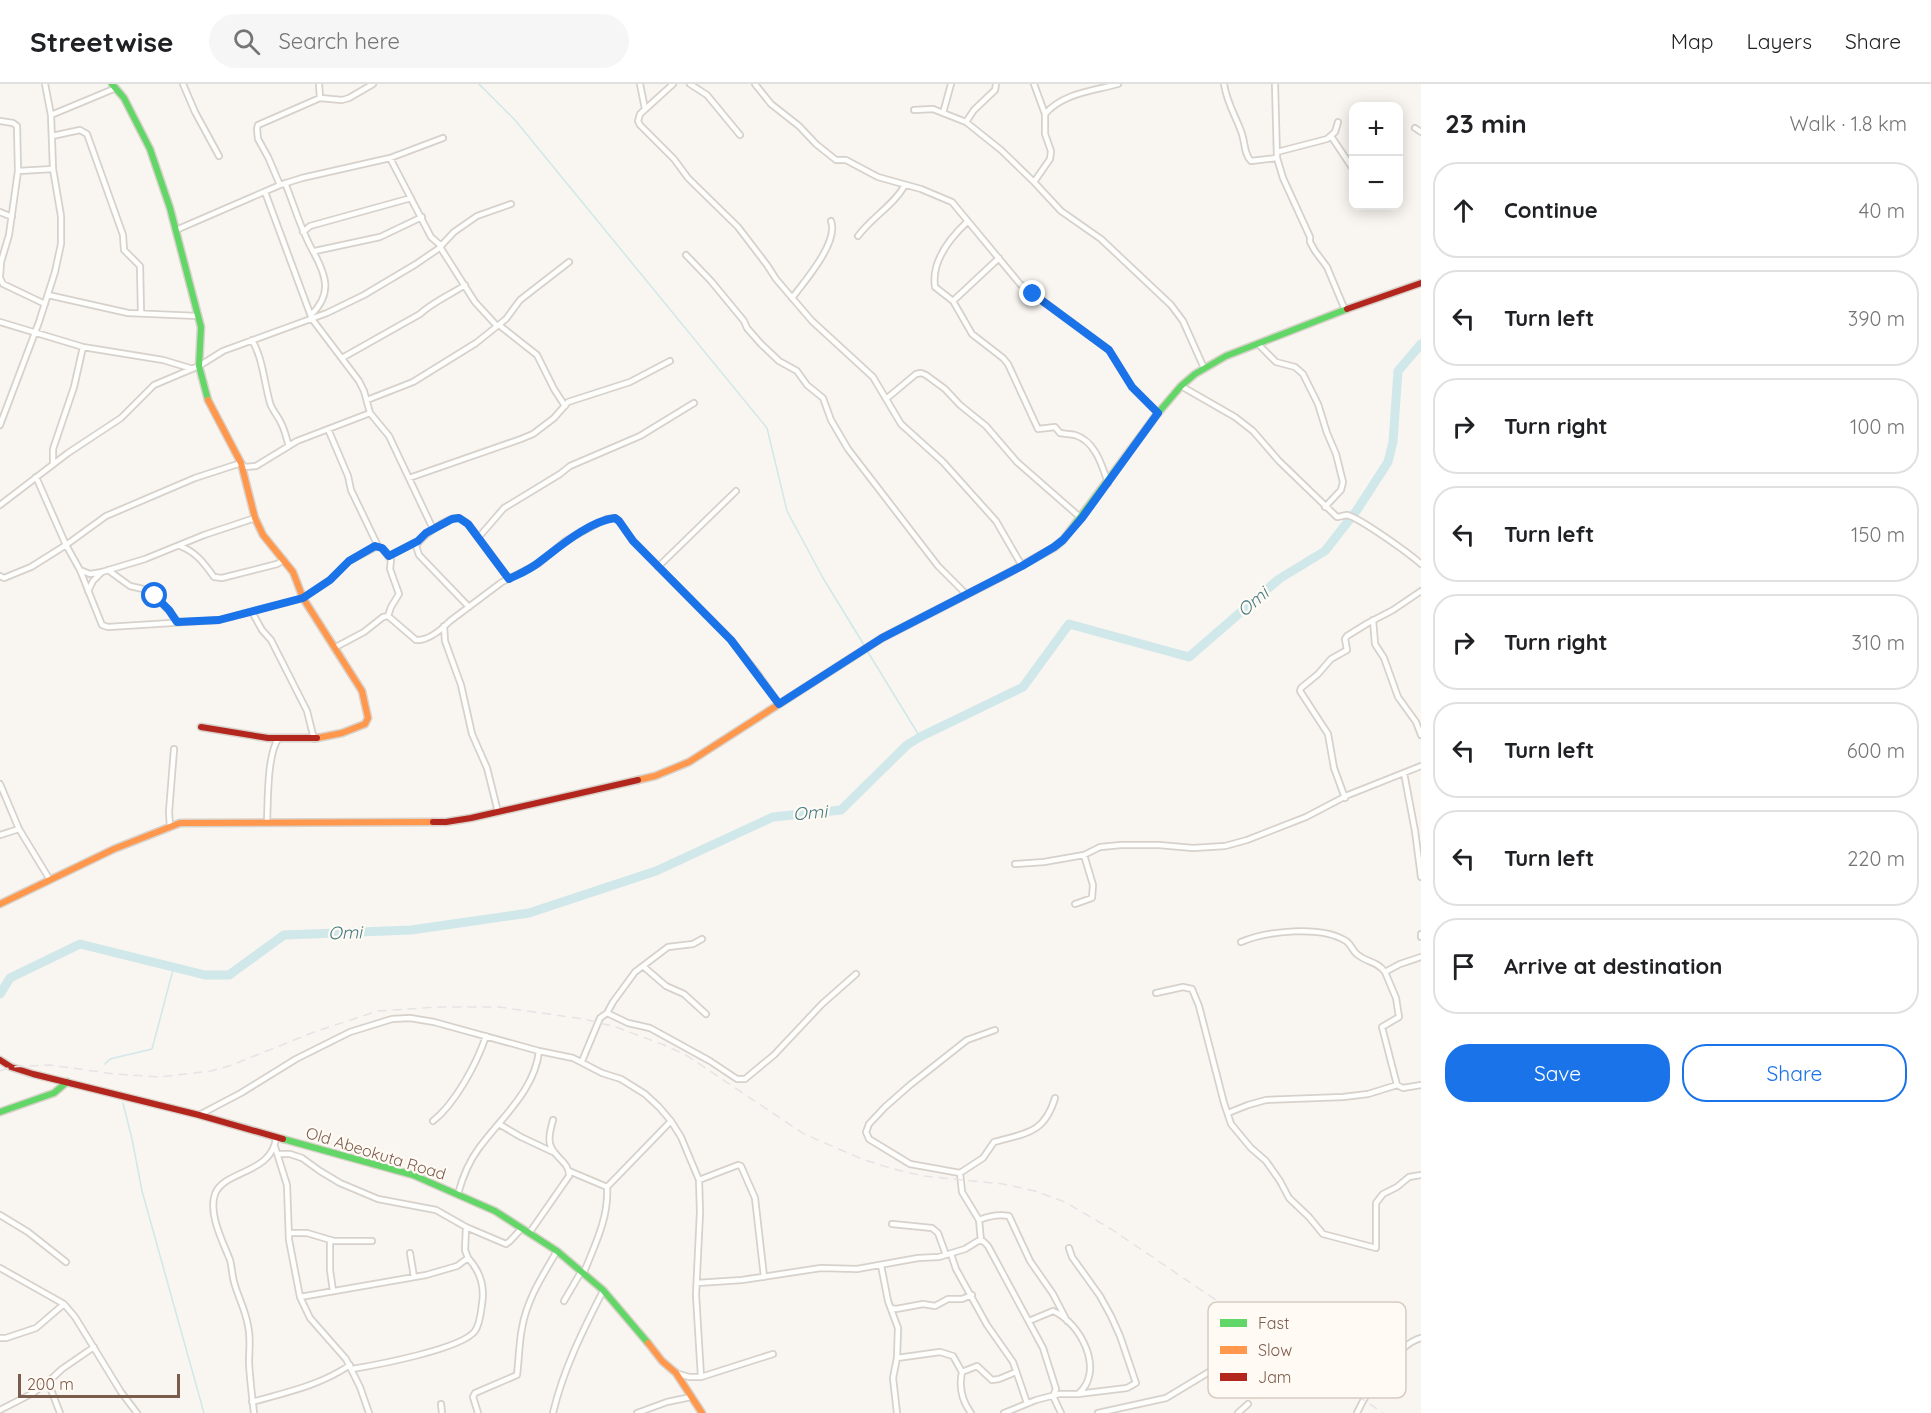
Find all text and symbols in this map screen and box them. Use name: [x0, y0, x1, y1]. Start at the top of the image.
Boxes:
search box: [209, 14, 629, 68]
text: Streetwise: [30, 24, 173, 59]
icon: search: [230, 25, 263, 58]
text: Search here: [278, 27, 400, 55]
text: Map: [1671, 28, 1714, 54]
text: Layers: [1747, 28, 1812, 54]
text: Share: [1845, 28, 1901, 54]
map controls: [1349, 102, 1403, 210]
button: +: [1349, 102, 1403, 156]
text: 23 min: [1445, 107, 1527, 140]
text: Walk · 1.8 km: [1789, 111, 1907, 136]
button: −: [1349, 156, 1403, 210]
icon: ahead: [1447, 194, 1480, 227]
text: Continue: [1504, 196, 1598, 224]
text: 40 m: [1859, 198, 1905, 223]
route end: [1019, 280, 1045, 306]
icon: left: [1447, 302, 1480, 335]
text: Turn left: [1504, 304, 1594, 332]
text: 390 m: [1848, 306, 1905, 331]
icon: right: [1447, 410, 1480, 443]
text: Turn right: [1504, 412, 1608, 440]
text: 100 m: [1850, 414, 1905, 439]
icon: left: [1447, 518, 1480, 551]
text: Turn left: [1504, 520, 1594, 548]
text: 150 m: [1851, 522, 1905, 547]
water label: Omi: [1232, 580, 1275, 621]
route start: [141, 582, 167, 608]
icon: right: [1447, 626, 1480, 659]
text: Turn right: [1504, 628, 1608, 656]
text: 310 m: [1852, 630, 1905, 655]
icon: left: [1447, 734, 1480, 767]
text: Turn left: [1504, 736, 1594, 764]
text: 600 m: [1847, 738, 1905, 763]
water label: Omi: [792, 799, 830, 825]
icon: left: [1447, 842, 1480, 875]
text: Turn left: [1504, 844, 1594, 872]
text: 220 m: [1847, 846, 1905, 871]
water label: Omi: [328, 920, 365, 945]
icon: arrive: [1447, 950, 1480, 983]
text: Arrive at destination: [1504, 952, 1722, 980]
button: Save: [1445, 1044, 1670, 1102]
button: Share: [1682, 1044, 1907, 1102]
street label: Old Abeokuta Road: [304, 1122, 448, 1184]
legend: [1208, 1302, 1406, 1398]
text: Fast: [1258, 1313, 1289, 1333]
text: Slow: [1258, 1340, 1292, 1360]
text: Jam: [1258, 1367, 1291, 1387]
scale bar: [18, 1371, 180, 1398]
text: 200 m: [27, 1374, 74, 1394]

